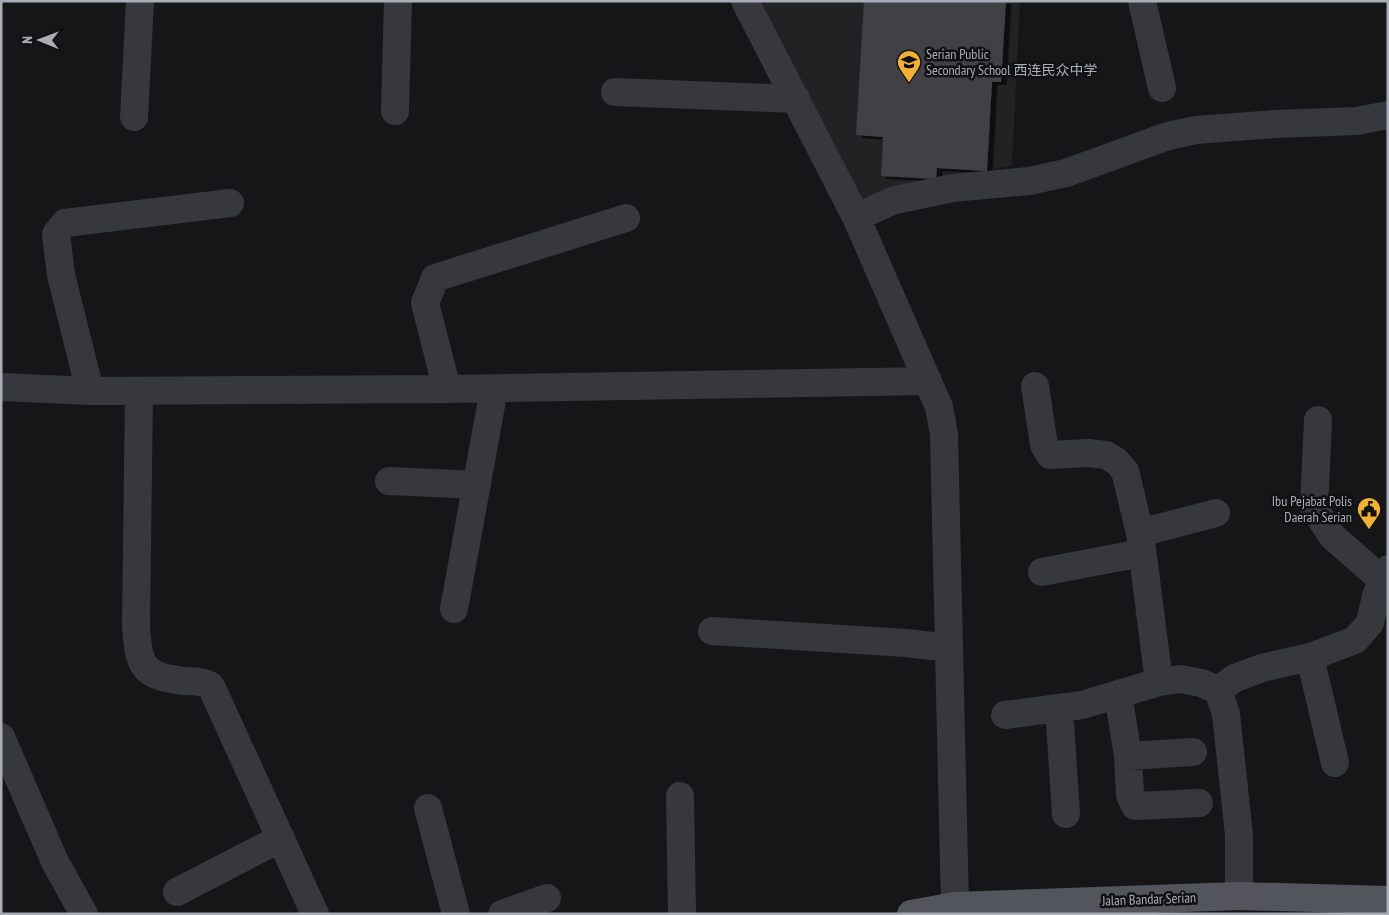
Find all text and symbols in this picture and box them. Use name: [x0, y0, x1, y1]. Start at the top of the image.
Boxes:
north arrow: [15, 15, 65, 65]
text: N: [18, 36, 36, 44]
place label: Serian Public Secondary School 西连民众中学: [926, 45, 1097, 79]
school or university icon: Serian Public Secondary School 西连民众中学: [896, 49, 922, 83]
place label: Ibu Pejabat Polis Daerah Serian: [1272, 492, 1352, 526]
public building icon: Ibu Pejabat Polis Daerah Serian: [1356, 496, 1382, 530]
street label: Jalan Bandar Serian: [1101, 888, 1196, 910]

